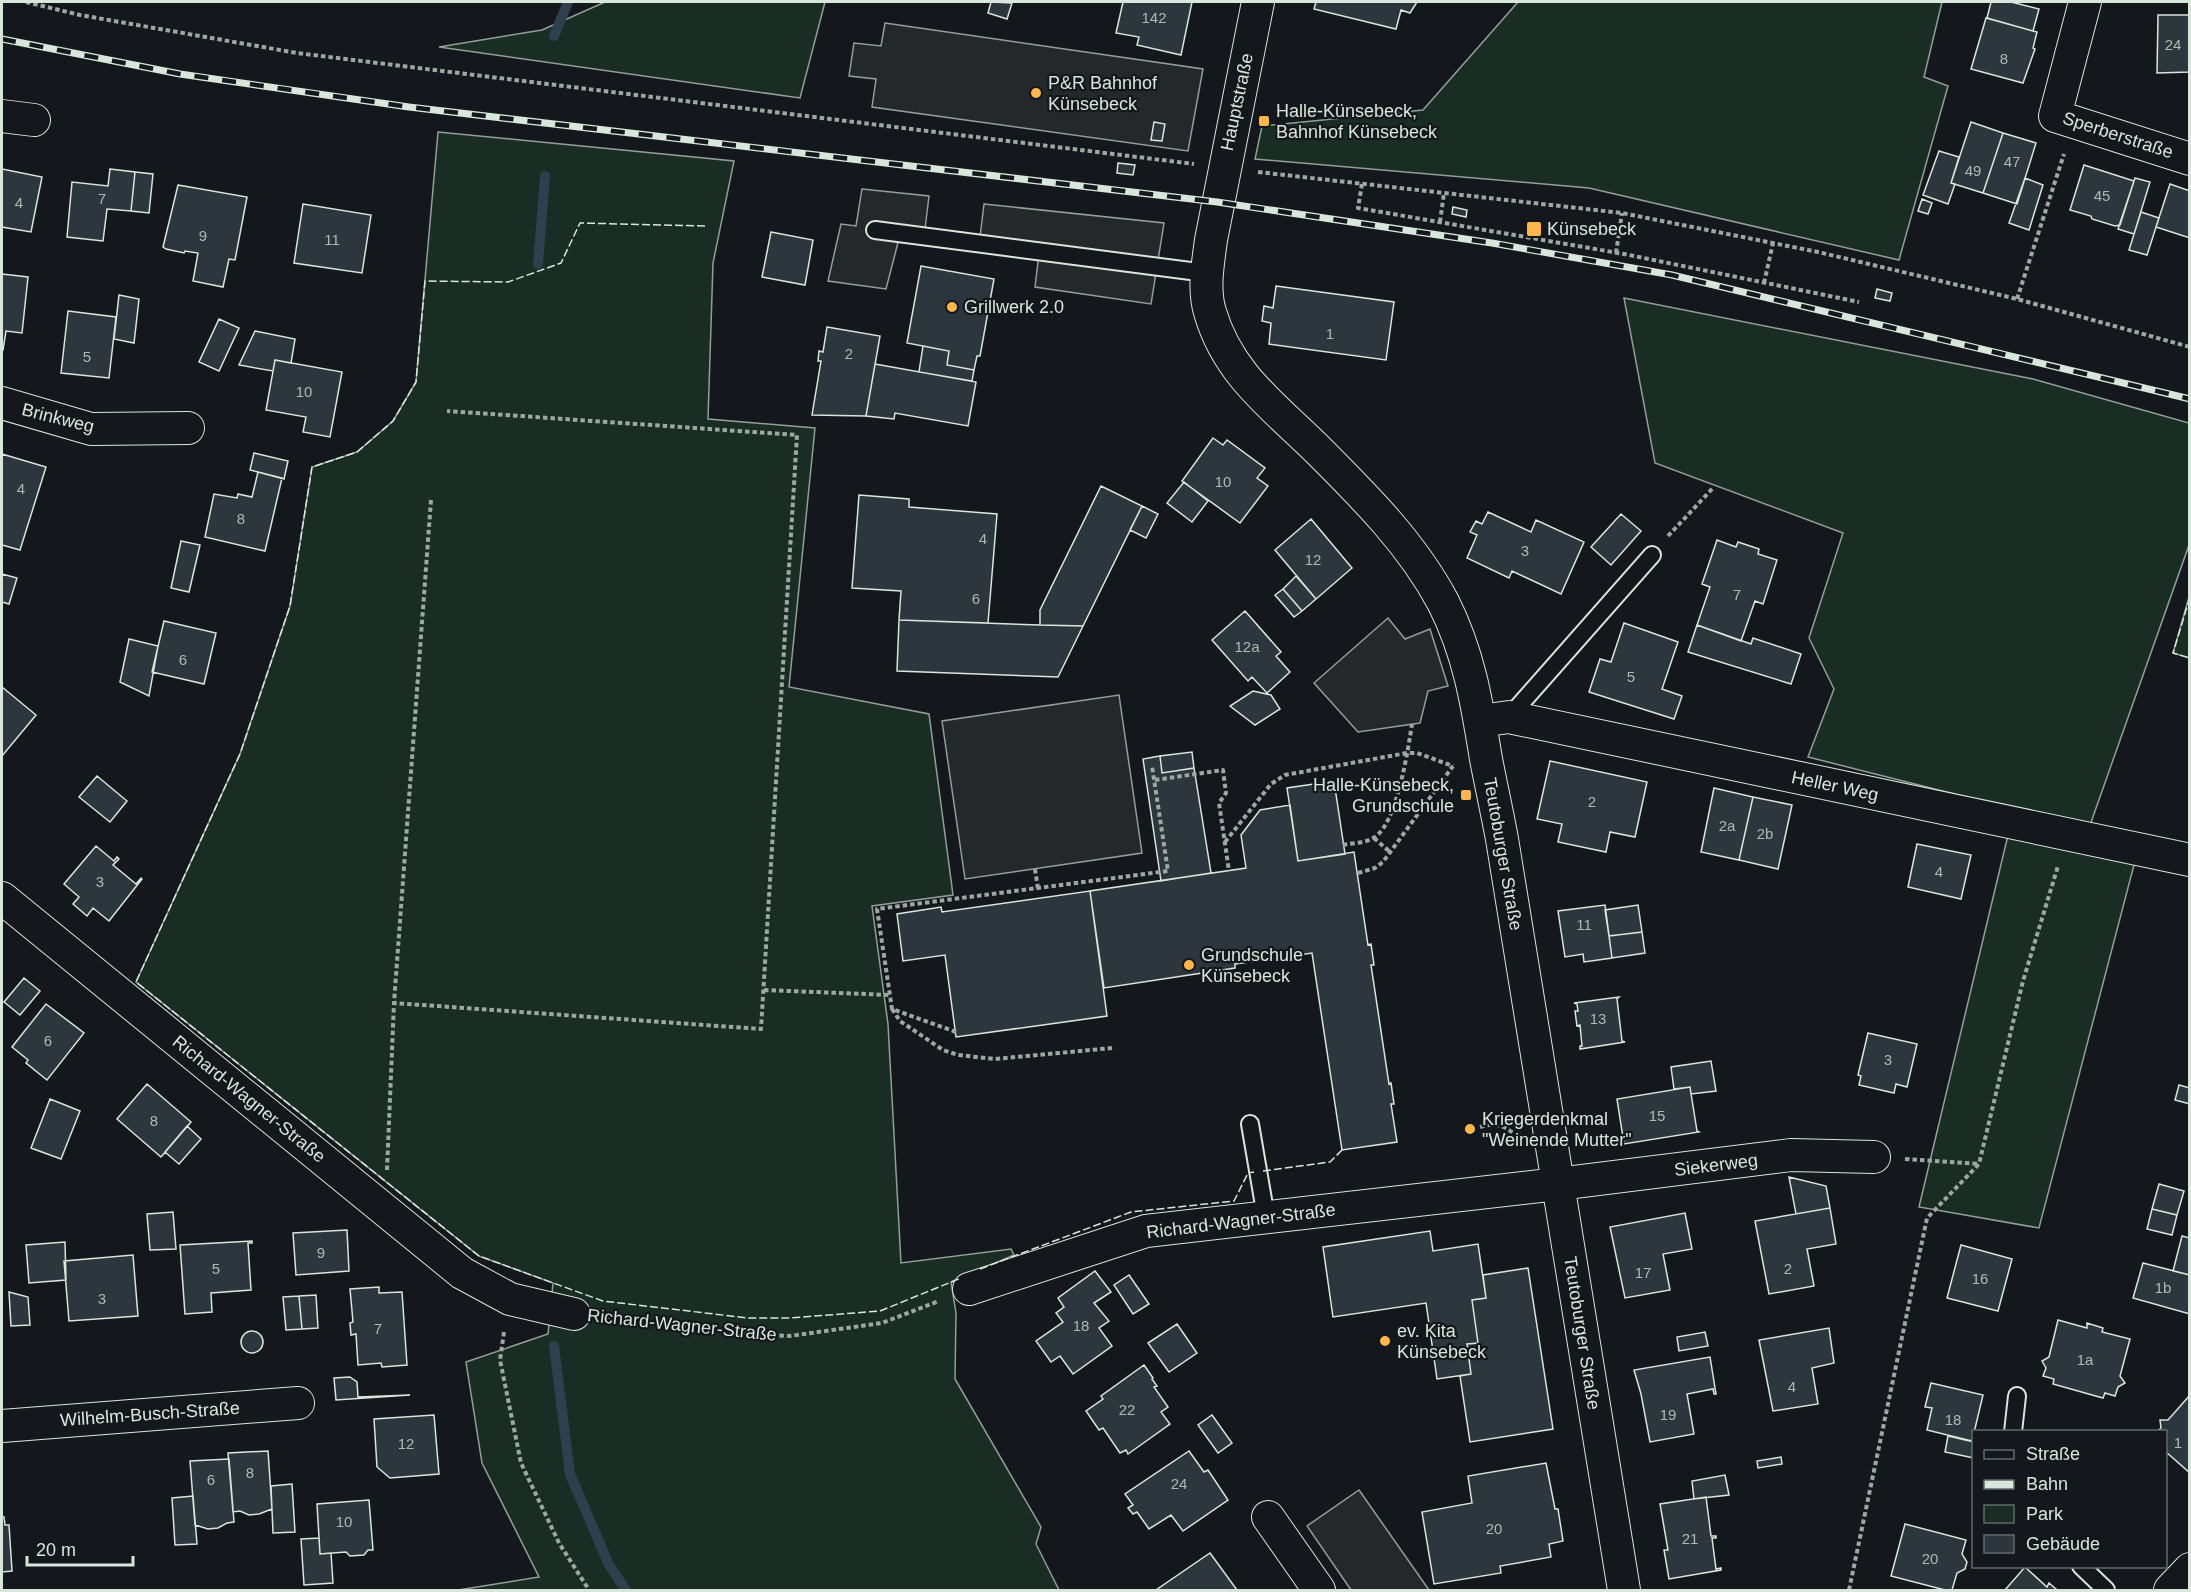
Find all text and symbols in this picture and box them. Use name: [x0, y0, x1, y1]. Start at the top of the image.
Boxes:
house number: 142: [1141, 9, 1167, 26]
house number: 24: [2165, 36, 2181, 53]
house number: 8: [2000, 50, 2008, 67]
street label: Hauptstraße: [1217, 51, 1257, 153]
place label: P&R Bahnhof Künsebeck: [1048, 73, 1158, 114]
marker: P&R Bahnhof Künsebeck: [1029, 86, 1043, 100]
place label: Halle-Künsebeck, Bahnhof Künsebeck: [1276, 101, 1438, 142]
street label: Sperberstraße: [2060, 108, 2176, 162]
marker: Halle-Künsebeck, Bahnhof Künsebeck: [1257, 114, 1271, 128]
house number: 47: [2004, 153, 2020, 170]
house number: 49: [1965, 162, 1981, 179]
house number: 45: [2094, 187, 2110, 204]
house number: 7: [98, 190, 106, 207]
house number: 4: [15, 194, 23, 211]
place label: Künsebeck: [1547, 219, 1637, 239]
marker: Künsebeck: [1525, 220, 1543, 238]
house number: 9: [199, 227, 207, 244]
house number: 11: [324, 231, 340, 248]
place label: Grillwerk 2.0: [964, 297, 1064, 317]
marker: Grillwerk 2.0: [945, 300, 959, 314]
house number: 1: [1326, 325, 1334, 342]
house number: 2: [845, 345, 853, 362]
house number: 5: [83, 348, 91, 365]
house number: 10: [296, 383, 312, 400]
street label: Brinkweg: [20, 399, 96, 437]
house number: 10: [1215, 473, 1231, 490]
house number: 4: [17, 480, 25, 497]
house number: 8: [237, 510, 245, 527]
house number: 4: [979, 530, 987, 547]
house number: 3: [1521, 542, 1529, 559]
house number: 12: [1305, 551, 1321, 568]
house number: 7: [1733, 586, 1741, 603]
house number: 6: [972, 590, 980, 607]
house number: 12a: [1234, 638, 1260, 655]
house number: 6: [179, 651, 187, 668]
house number: 5: [1627, 668, 1635, 685]
street label: Heller Weg: [1790, 767, 1880, 805]
place label: Halle-Künsebeck, Grundschule: [1313, 775, 1454, 816]
street label: Teutoburger Straße: [1480, 776, 1526, 932]
marker: Halle-Künsebeck, Grundschule: [1459, 788, 1473, 802]
house number: 2: [1588, 793, 1596, 810]
house number: 2a: [1719, 817, 1736, 834]
house number: 2b: [1757, 825, 1773, 842]
house number: 4: [1935, 863, 1943, 880]
house number: 3: [96, 873, 104, 890]
house number: 11: [1576, 916, 1592, 933]
place label: Grundschule Künsebeck: [1201, 945, 1303, 986]
marker: Grundschule Künsebeck: [1182, 958, 1196, 972]
house number: 13: [1590, 1010, 1606, 1027]
street label: Richard-Wagner-Straße: [169, 1031, 329, 1167]
house number: 6: [44, 1032, 52, 1049]
house number: 3: [1884, 1051, 1892, 1068]
house number: 15: [1649, 1107, 1665, 1124]
place label: Kriegerdenkmal "Weinende Mutter": [1482, 1109, 1632, 1150]
house number: 8: [150, 1112, 158, 1129]
marker: Kriegerdenkmal "Weinende Mutter": [1463, 1122, 1477, 1136]
street label: Siekerweg: [1673, 1150, 1759, 1180]
street label: Richard-Wagner-Straße: [1145, 1199, 1337, 1243]
house number: 9: [317, 1244, 325, 1261]
street label: Teutoburger Straße: [1560, 1255, 1604, 1411]
house number: 5: [212, 1260, 220, 1277]
house number: 2: [1784, 1260, 1792, 1277]
house number: 17: [1635, 1264, 1651, 1281]
house number: 16: [1972, 1270, 1988, 1287]
house number: 1b: [2155, 1279, 2171, 1296]
house number: 3: [98, 1290, 106, 1307]
street label: Richard-Wagner-Straße: [586, 1305, 778, 1345]
house number: 18: [1073, 1317, 1089, 1334]
house number: 7: [374, 1320, 382, 1337]
place label: ev. Kita Künsebeck: [1397, 1321, 1487, 1362]
marker: ev. Kita Künsebeck: [1378, 1334, 1392, 1348]
house number: 1a: [2077, 1351, 2094, 1368]
house number: 4: [1788, 1378, 1796, 1395]
street label: Wilhelm-Busch-Straße: [59, 1398, 241, 1430]
house number: 22: [1119, 1401, 1135, 1418]
house number: 19: [1660, 1406, 1676, 1423]
house number: 18: [1945, 1411, 1961, 1428]
legend: [1972, 1430, 2167, 1568]
house number: 1: [2174, 1434, 2182, 1451]
house number: 12: [398, 1435, 414, 1452]
text: Straße: [2026, 1444, 2080, 1464]
house number: 8: [246, 1464, 254, 1481]
house number: 6: [207, 1471, 215, 1488]
text: Bahn: [2026, 1474, 2068, 1494]
house number: 24: [1171, 1475, 1187, 1492]
text: Park: [2026, 1504, 2064, 1524]
house number: 10: [336, 1513, 352, 1530]
house number: 20: [1486, 1520, 1502, 1537]
scale bar: [27, 1529, 134, 1567]
house number: 21: [1682, 1530, 1698, 1547]
text: Gebäude: [2026, 1534, 2100, 1554]
text: 20 m: [36, 1540, 76, 1560]
house number: 20: [1922, 1550, 1938, 1567]

